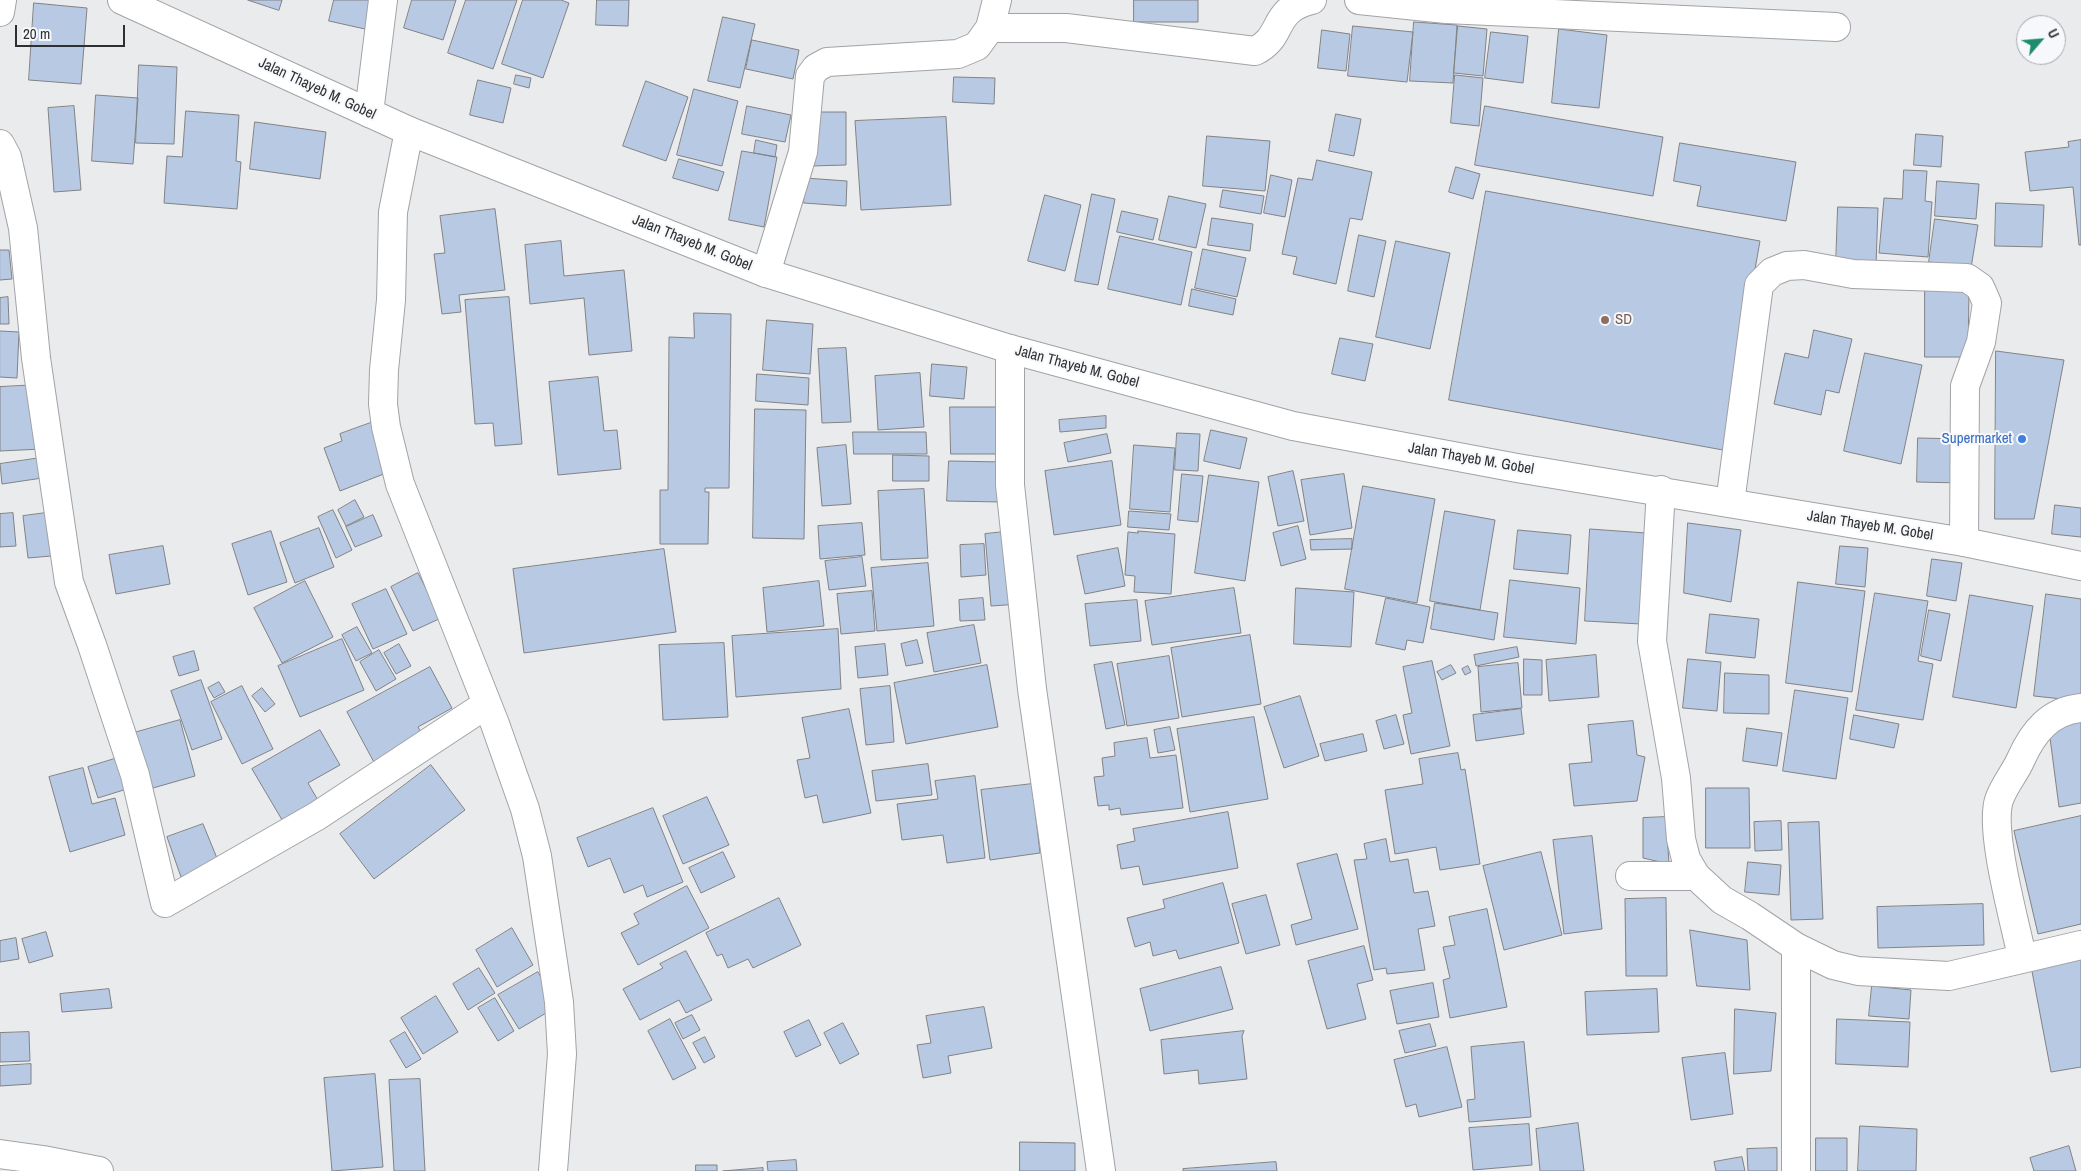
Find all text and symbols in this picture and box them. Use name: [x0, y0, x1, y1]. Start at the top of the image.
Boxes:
scale bar: [18, 15, 128, 47]
north arrow: [2016, 15, 2066, 65]
text: 20 m: [23, 23, 50, 44]
text: U: [2044, 26, 2063, 41]
street label: Jalan Thayeb M. Gobel: [256, 54, 378, 124]
street label: Jalan Thayeb M. Gobel: [630, 211, 754, 275]
place label: SD: [1615, 311, 1632, 329]
marker: SD: [1599, 314, 1611, 326]
street label: Jalan Thayeb M. Gobel: [1013, 342, 1141, 392]
place label: Supermarket: [1942, 430, 2012, 448]
marker: Supermarket: [2016, 433, 2028, 445]
street label: Jalan Thayeb M. Gobel: [1407, 439, 1535, 479]
street label: Jalan Thayeb M. Gobel: [1806, 507, 1934, 545]

